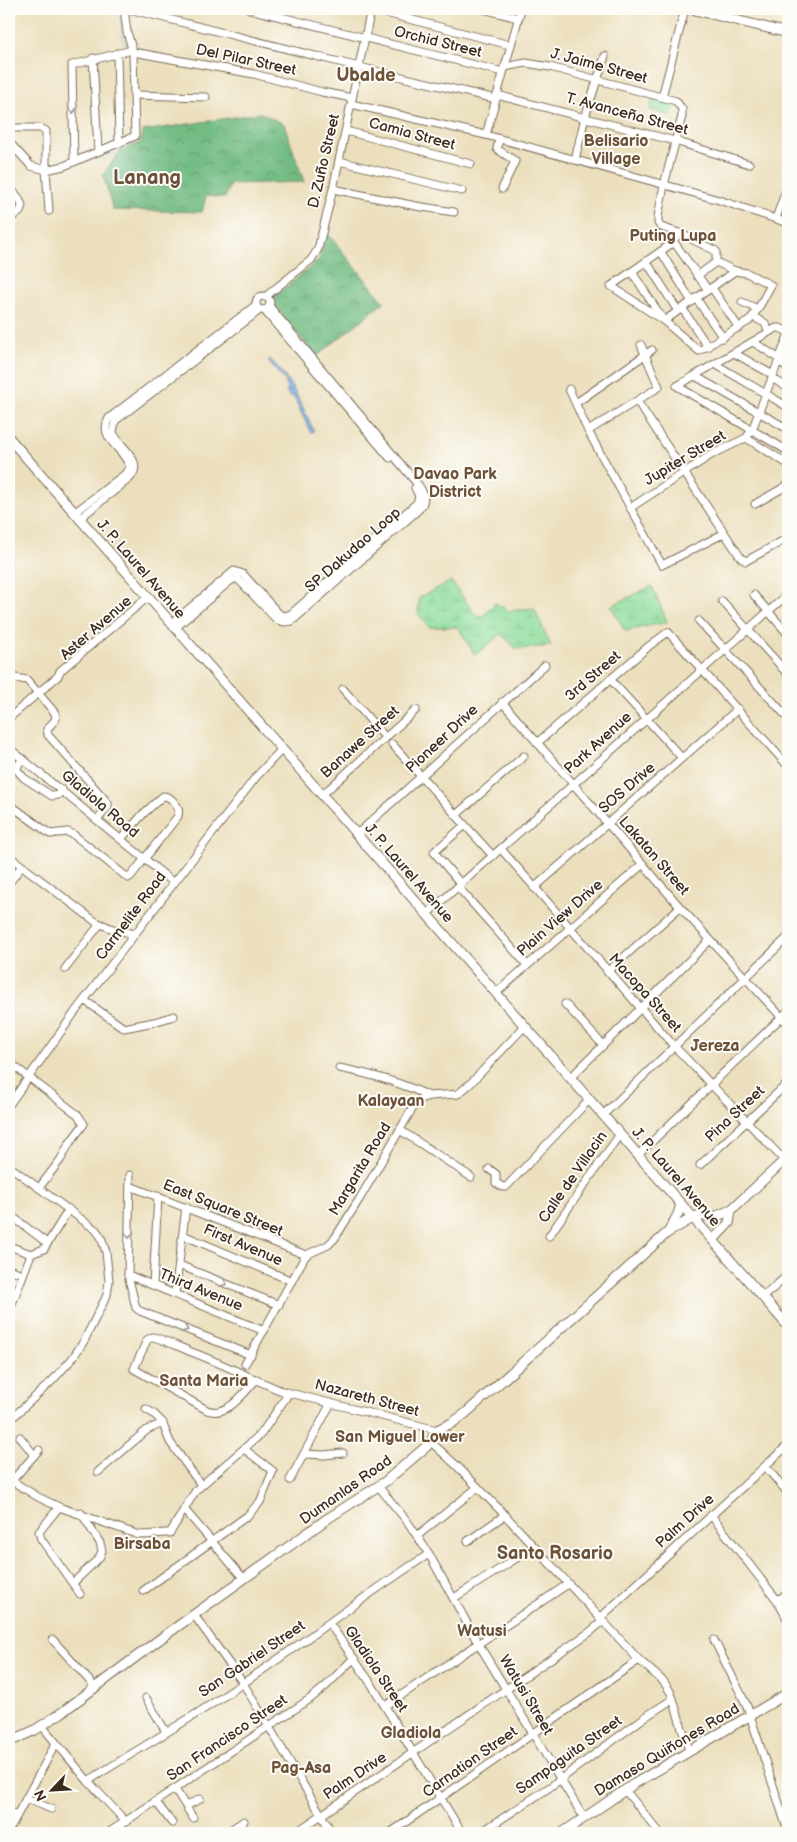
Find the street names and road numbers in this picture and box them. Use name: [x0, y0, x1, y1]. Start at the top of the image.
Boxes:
street label: Orchid Street: [392, 22, 484, 62]
street label: Del Pilar Street: [194, 40, 298, 80]
street label: J. Jaime Street: [549, 44, 650, 88]
street label: T. Avanceña Street: [564, 89, 691, 140]
street label: D. Zuño Street: [304, 112, 344, 210]
street label: Camia Street: [367, 113, 458, 155]
street label: Jupiter Street: [641, 426, 730, 490]
street label: SP Dakudao Loop: [301, 503, 405, 597]
street label: J. P. Laurel Avenue: [93, 515, 190, 623]
street label: Aster Avenue: [56, 592, 136, 664]
street label: 3rd Street: [561, 646, 625, 705]
street label: Pioneer Drive: [402, 700, 482, 777]
street label: Banawe Street: [317, 701, 404, 782]
street label: Park Avenue: [560, 708, 636, 778]
street label: SOS Drive: [595, 758, 659, 818]
street label: Gladiola Road: [57, 766, 143, 842]
street label: Lakatan Street: [615, 813, 694, 900]
street label: J. P. Laurel Avenue: [361, 819, 458, 927]
street label: Carmelite Road: [91, 868, 171, 964]
street label: Plain View Drive: [513, 875, 607, 961]
street label: Macopa Street: [604, 949, 686, 1037]
street label: Pina Street: [701, 1081, 769, 1146]
street label: Margarita Road: [325, 1119, 395, 1219]
street label: J. P. Laurel Avenue: [628, 1123, 725, 1231]
street label: Calle de Villacin: [534, 1127, 612, 1227]
street label: East Square Street: [160, 1175, 286, 1241]
street label: First Avenue: [200, 1220, 286, 1270]
street label: Third Avenue: [156, 1265, 246, 1315]
street label: Nazareth Street: [313, 1375, 422, 1421]
street label: Dumanlas Road: [296, 1451, 396, 1529]
street label: Palm Drive: [652, 1490, 718, 1552]
street label: San Gabriel Street: [195, 1616, 309, 1702]
street label: Gladiola Street: [340, 1622, 412, 1716]
street label: Watusi Street: [495, 1652, 558, 1739]
street label: San Francisco Street: [163, 1690, 291, 1785]
street label: Damaso Quiñones Road: [591, 1699, 743, 1801]
street label: Sampaguita Street: [512, 1711, 626, 1799]
street label: Carnation Street: [419, 1722, 521, 1802]
street label: Palm Drive: [320, 1748, 390, 1804]

